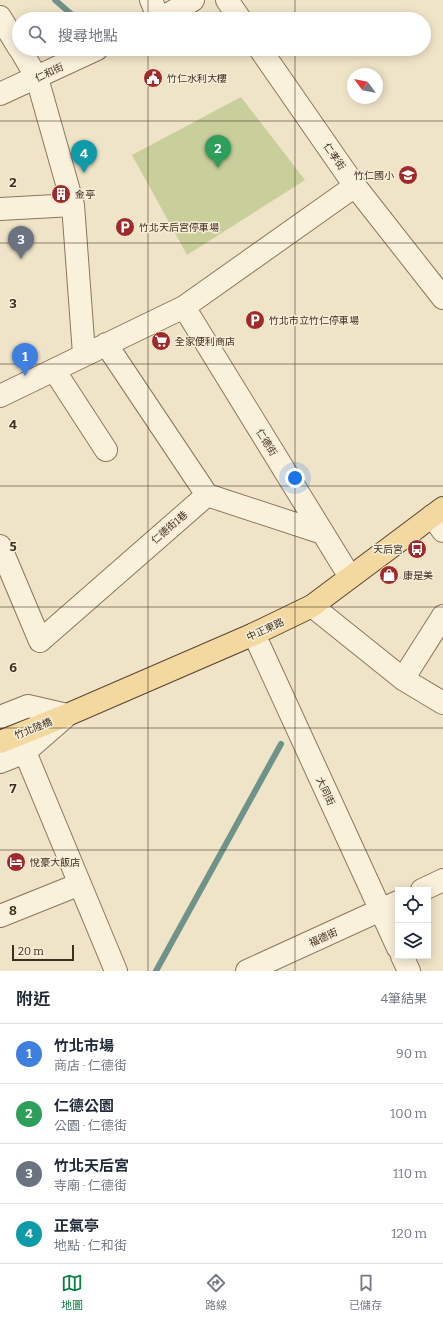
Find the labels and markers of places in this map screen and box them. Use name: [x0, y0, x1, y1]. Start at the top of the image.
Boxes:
public building icon: 竹仁水利大樓: [142, 67, 164, 89]
place label: 竹仁水利大樓: [167, 73, 227, 85]
pin: 2: [205, 135, 231, 168]
pin: 4: [71, 140, 97, 173]
school or university icon: 竹仁國小: [397, 164, 419, 186]
place label: 竹仁國小: [354, 170, 394, 182]
building icon: 金亭: [50, 183, 72, 205]
place label: 金亭: [75, 189, 95, 201]
parking icon: 竹北天后宮停車場: [114, 216, 136, 238]
place label: 竹北天后宮停車場: [139, 222, 219, 234]
pin: 3: [8, 226, 34, 259]
parking icon: 竹北市立竹仁停車場: [244, 309, 266, 331]
place label: 竹北市立竹仁停車場: [269, 315, 359, 327]
supermarket icon: 全家便利商店: [150, 330, 172, 352]
place label: 全家便利商店: [175, 336, 235, 348]
pin: 1: [12, 343, 38, 376]
bus stop icon: 天后宮: [406, 538, 428, 560]
place label: 天后宮: [373, 544, 403, 556]
shop icon: 康是美: [378, 564, 400, 586]
place label: 康是美: [403, 570, 433, 582]
hotel icon: 悅豪大飯店: [5, 851, 27, 873]
place label: 悅豪大飯店: [30, 857, 80, 869]

